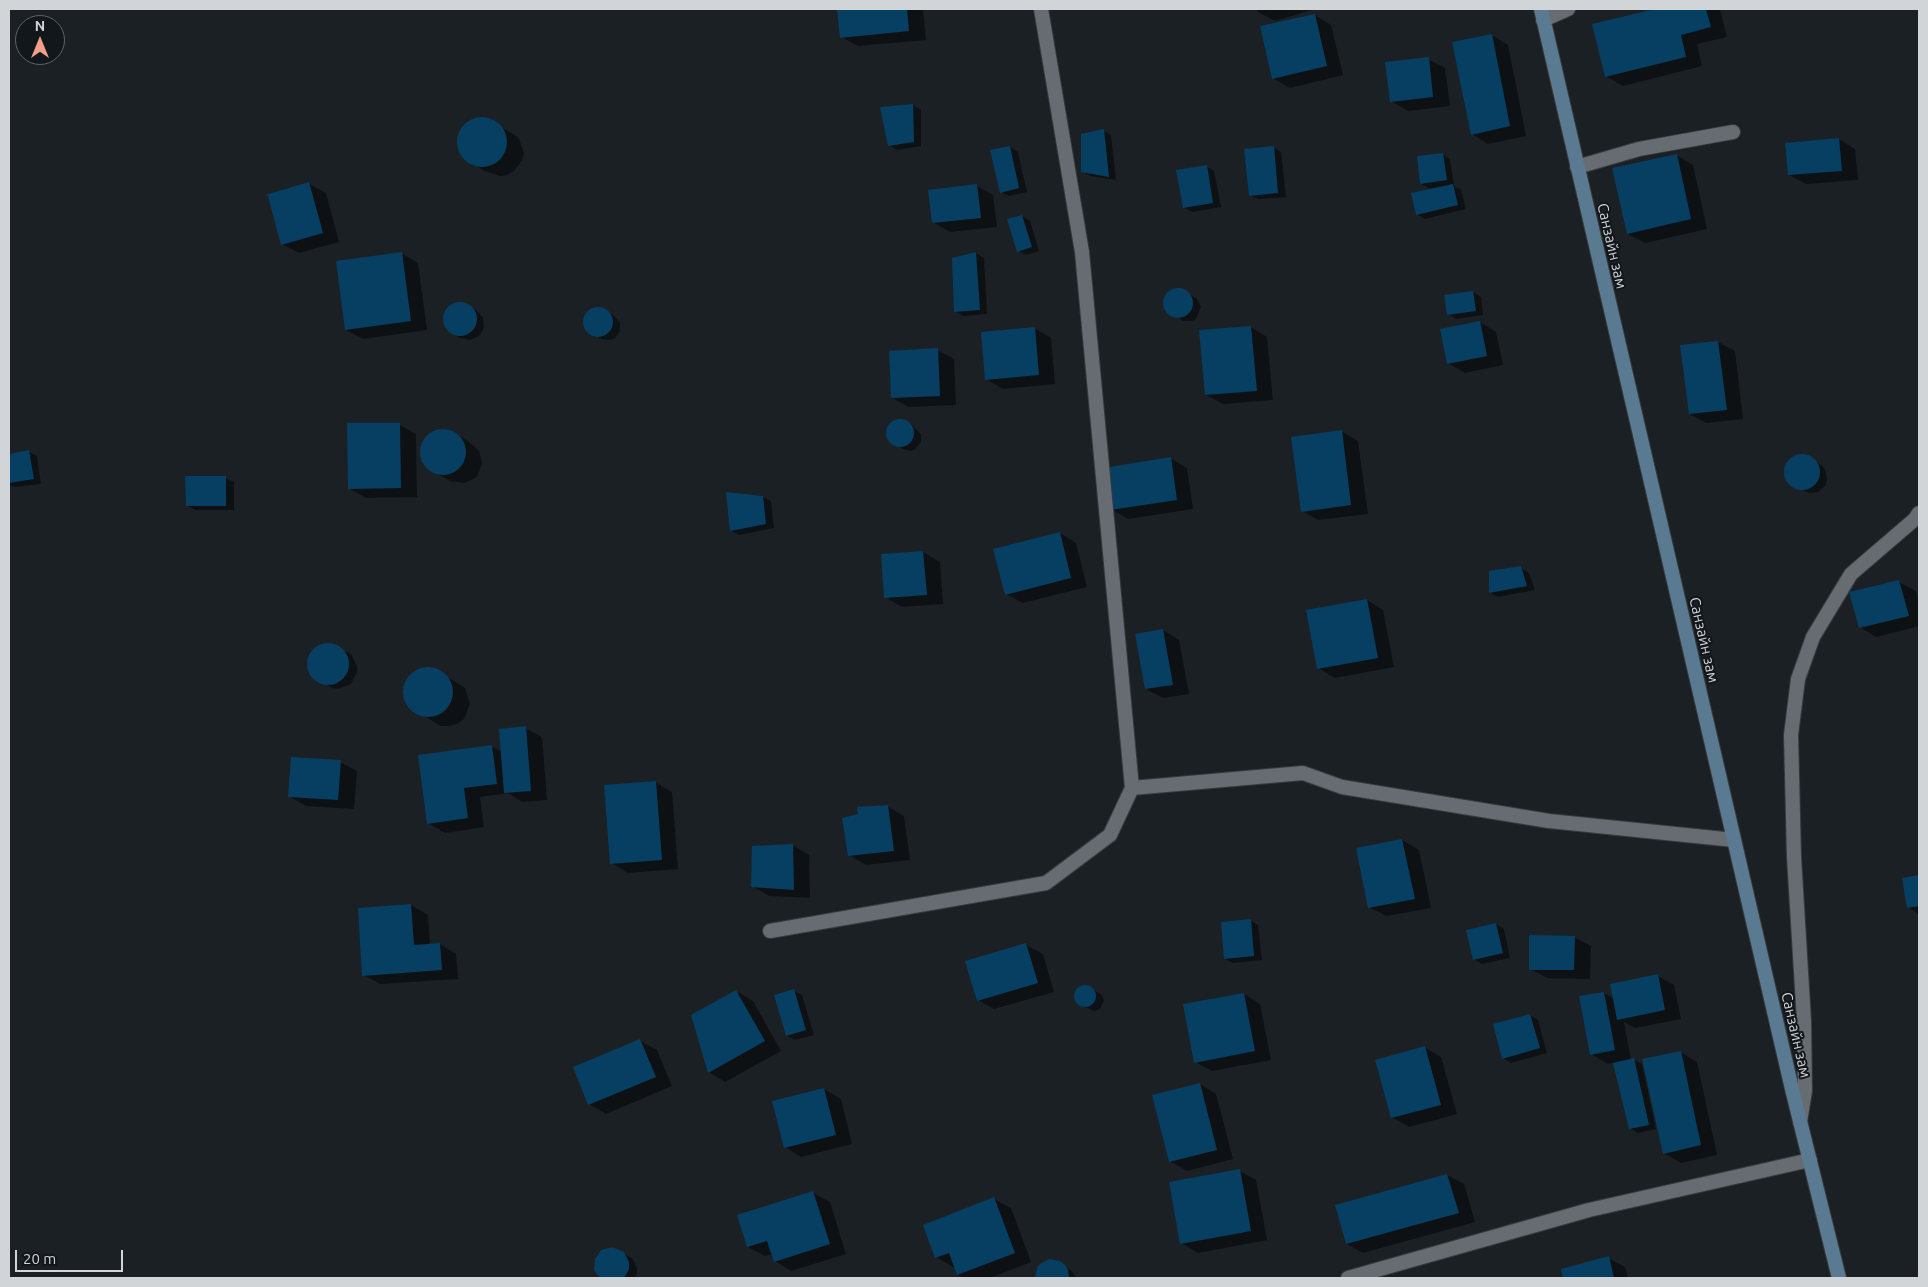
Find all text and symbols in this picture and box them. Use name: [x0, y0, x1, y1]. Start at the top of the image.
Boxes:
north arrow: [15, 15, 65, 65]
text: N: [35, 18, 45, 34]
street label: Санзайн зам: [1593, 201, 1631, 291]
street label: Санзайн зам: [1685, 595, 1723, 685]
street label: Санзайн зам: [1777, 990, 1815, 1080]
scale bar: [18, 1240, 125, 1272]
text: 20 m: [23, 1250, 56, 1267]

